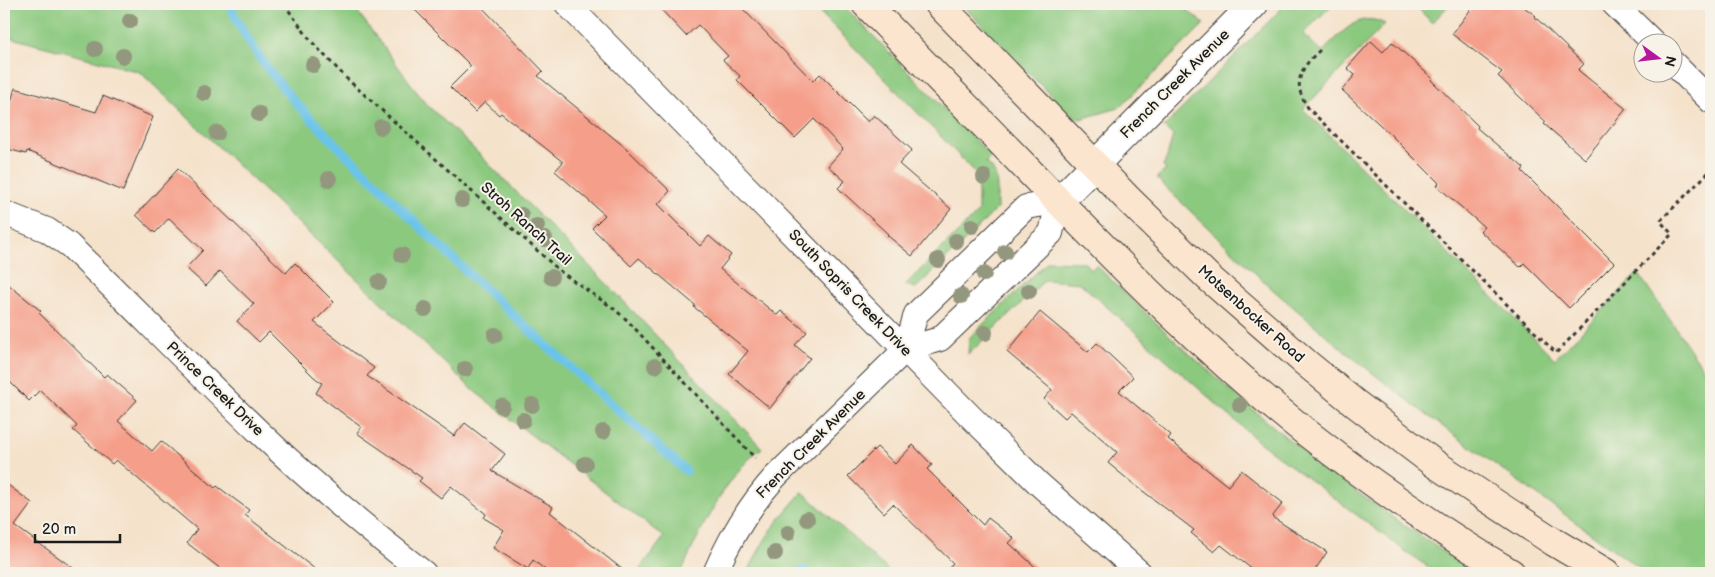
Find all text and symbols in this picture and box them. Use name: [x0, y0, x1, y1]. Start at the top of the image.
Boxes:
street label: French Creek Avenue: [1116, 25, 1234, 143]
north arrow: [1632, 32, 1682, 82]
text: N: [1661, 54, 1680, 69]
street label: Stroh Ranch Trail: [477, 178, 575, 270]
street label: South Sopris Creek Drive: [784, 225, 916, 361]
street label: Motsenbocker Road: [1194, 261, 1308, 367]
street label: Prince Creek Drive: [162, 338, 268, 440]
street label: French Creek Avenue: [752, 385, 870, 503]
scale bar: [35, 512, 120, 544]
text: 20 m: [42, 520, 76, 539]

